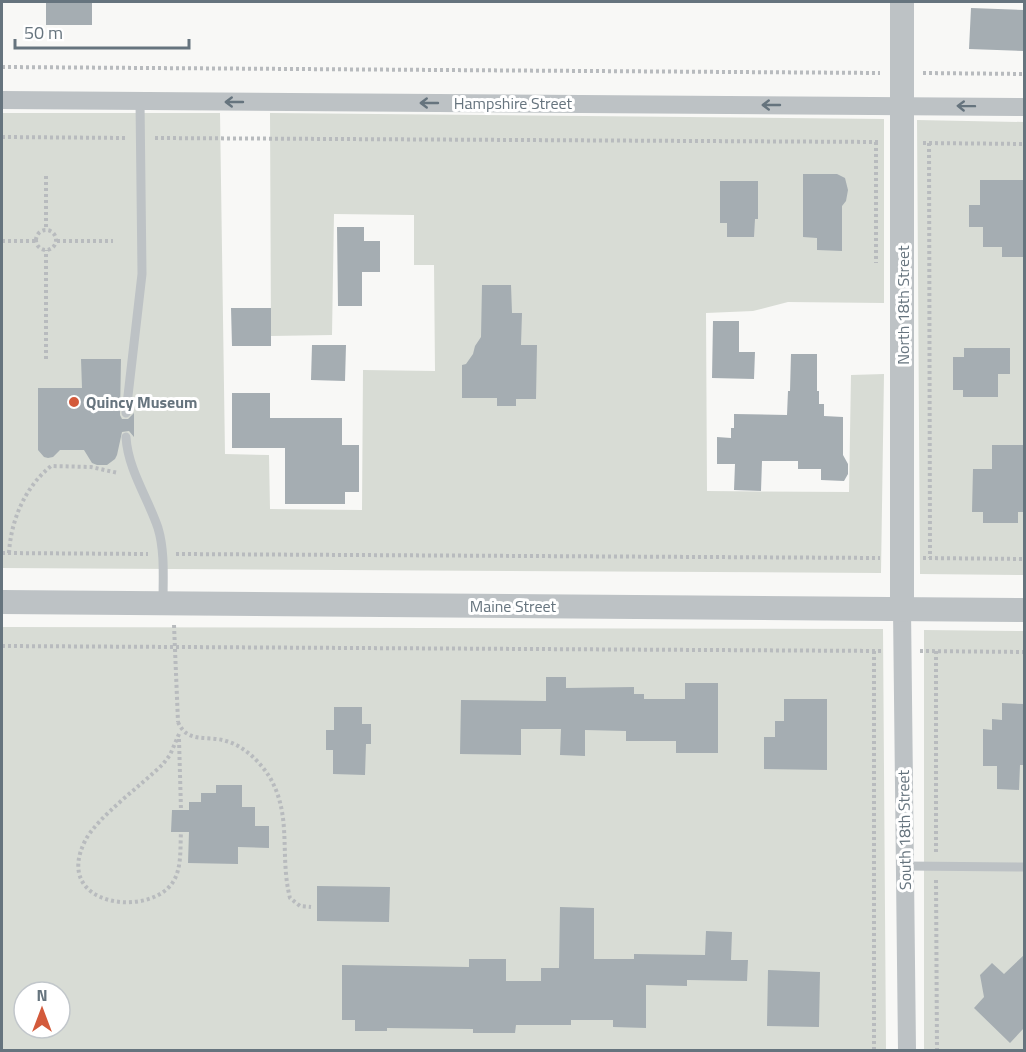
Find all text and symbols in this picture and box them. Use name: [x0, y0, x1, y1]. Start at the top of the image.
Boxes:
scale bar: [15, 12, 189, 50]
text: 50 m: [24, 19, 63, 46]
street label: Hampshire Street: [454, 91, 573, 115]
one-way arrow: [225, 96, 245, 108]
one-way arrow: [420, 97, 440, 109]
one-way arrow: [762, 99, 782, 111]
one-way arrow: [957, 100, 977, 112]
street label: North 18th Street: [891, 245, 915, 365]
place label: Quincy Museum: [86, 390, 197, 414]
marker: Quincy Museum: [67, 395, 81, 409]
street label: Maine Street: [470, 594, 557, 618]
street label: South 18th Street: [891, 769, 917, 890]
north arrow: [12, 980, 72, 1040]
text: N: [36, 983, 48, 1007]

